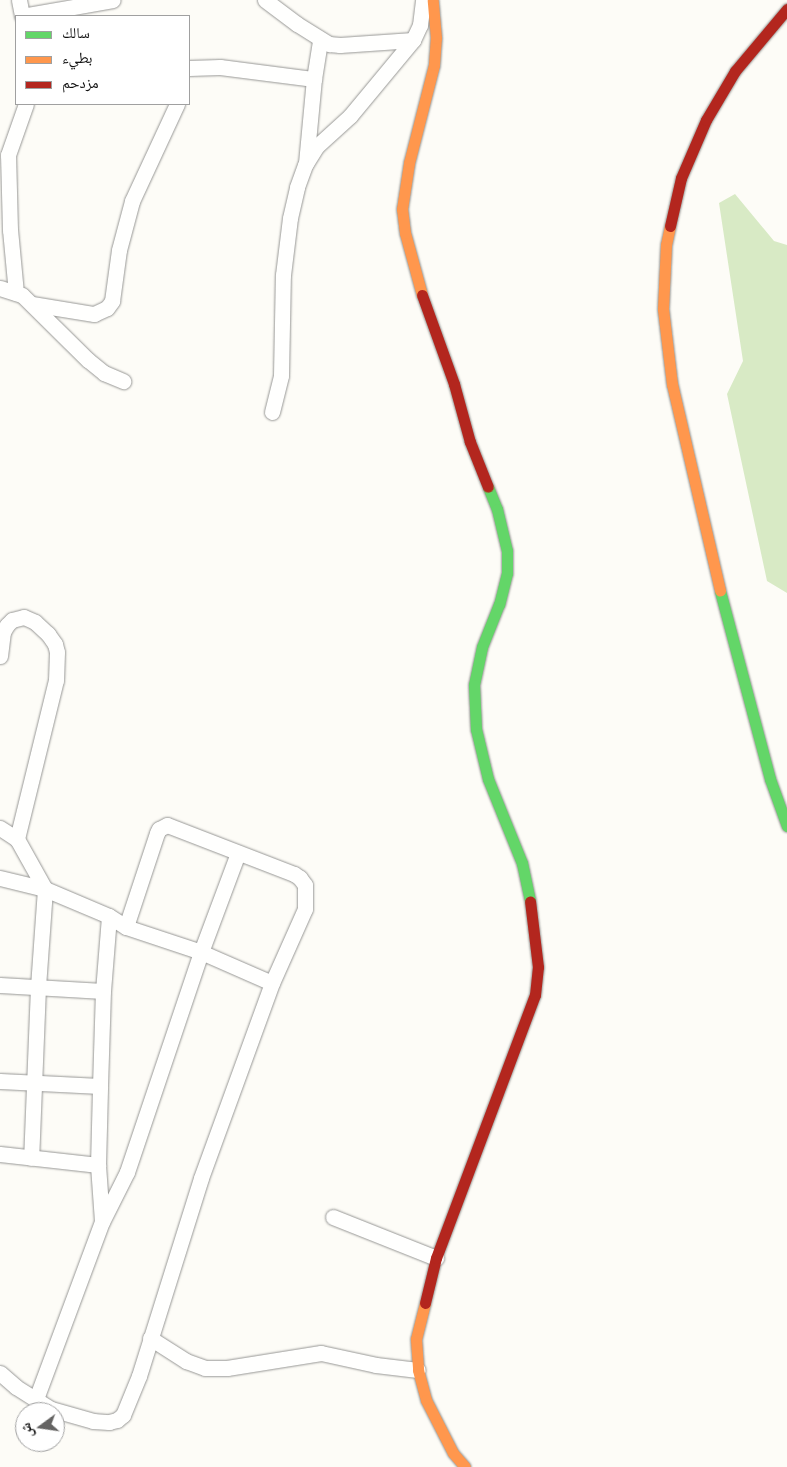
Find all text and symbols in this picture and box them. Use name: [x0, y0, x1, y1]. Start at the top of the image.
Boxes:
legend: [15, 15, 190, 105]
text: سالك: [62, 24, 90, 42]
text: بطيء: [62, 49, 92, 67]
text: مزدحم: [62, 74, 99, 92]
north arrow: [15, 1402, 65, 1452]
text: ش: [17, 1421, 36, 1440]

